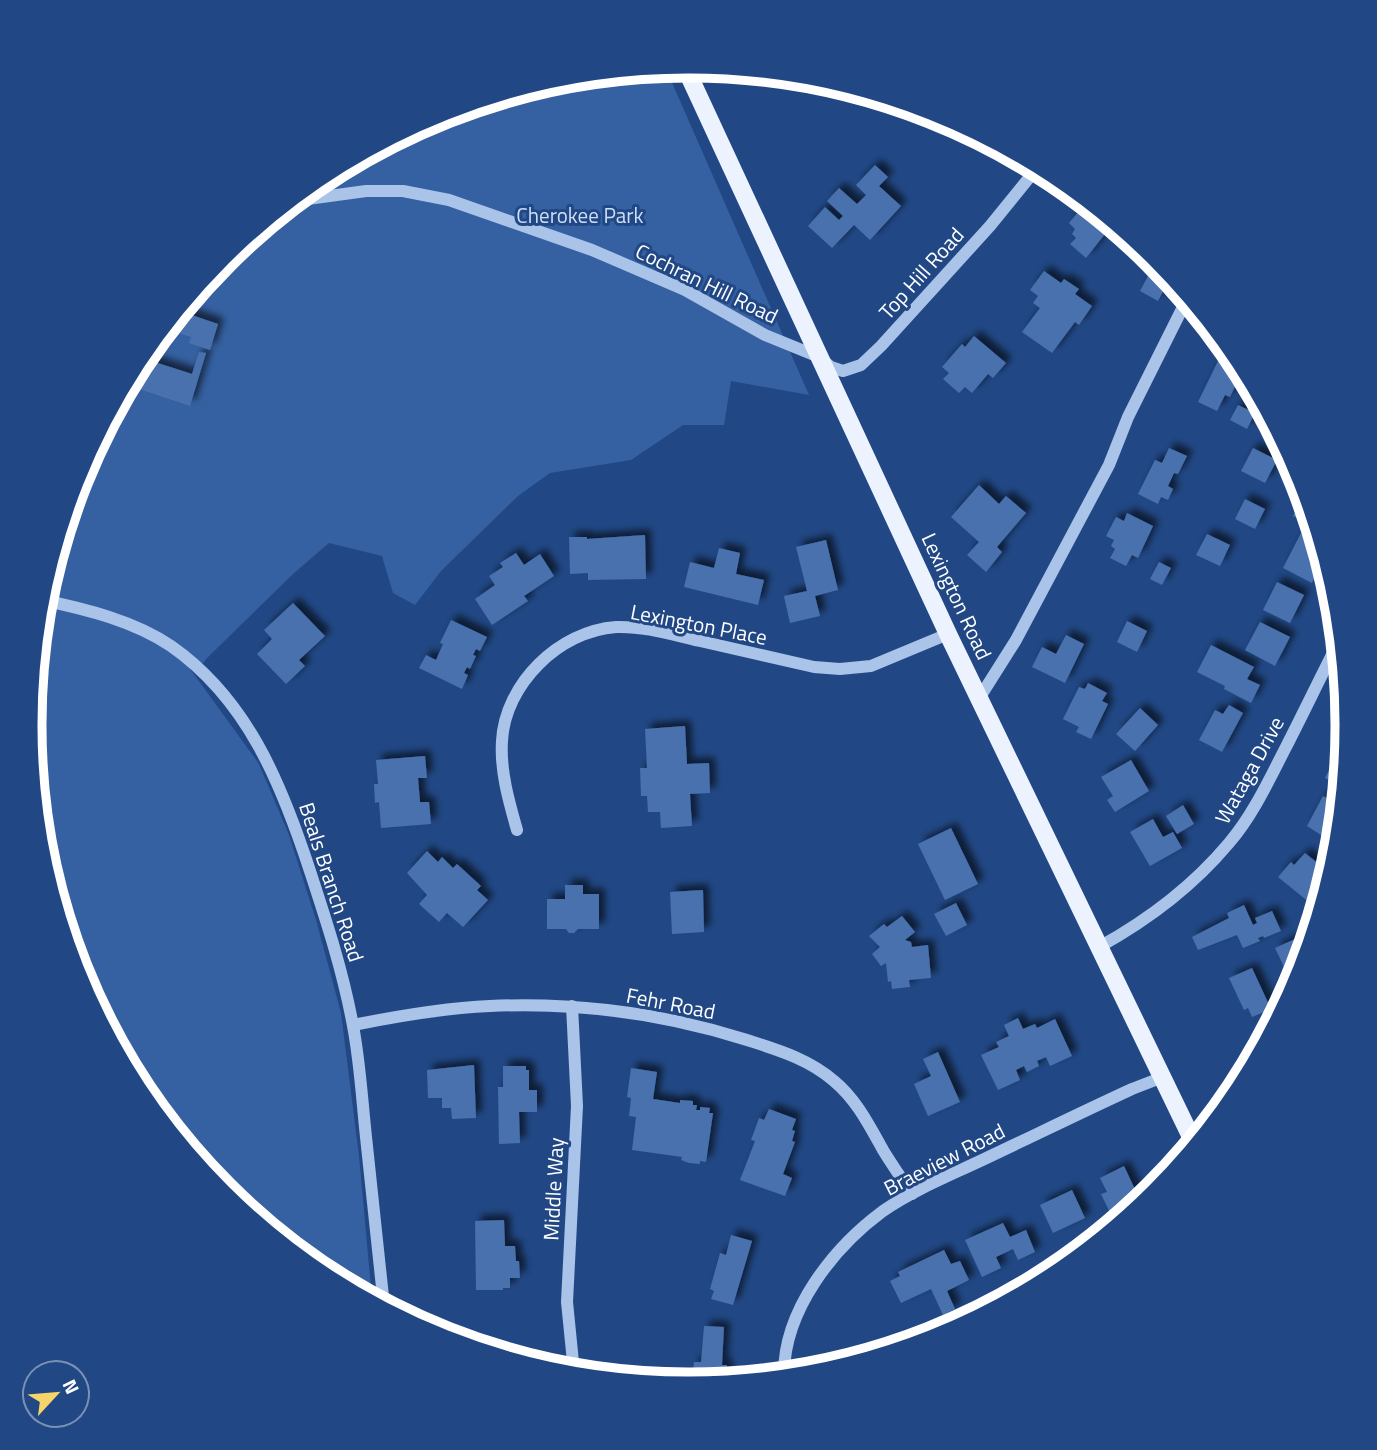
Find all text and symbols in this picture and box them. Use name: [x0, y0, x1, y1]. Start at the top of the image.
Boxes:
park label: Cherokee Park: [516, 199, 644, 231]
street label: Top Hill Road: [871, 220, 971, 326]
street label: Cochran Hill Road: [630, 235, 784, 331]
street label: Lexington Road: [914, 527, 1000, 665]
street label: Lexington Place: [628, 595, 770, 653]
street label: Wataga Drive: [1206, 710, 1292, 830]
street label: Beals Branch Road: [291, 798, 373, 966]
street label: Fehr Road: [624, 979, 718, 1027]
street label: Braeview Road: [878, 1115, 1010, 1203]
street label: Middle Way: [534, 1137, 572, 1241]
north arrow: [21, 1359, 91, 1429]
text: N: [56, 1374, 88, 1399]

